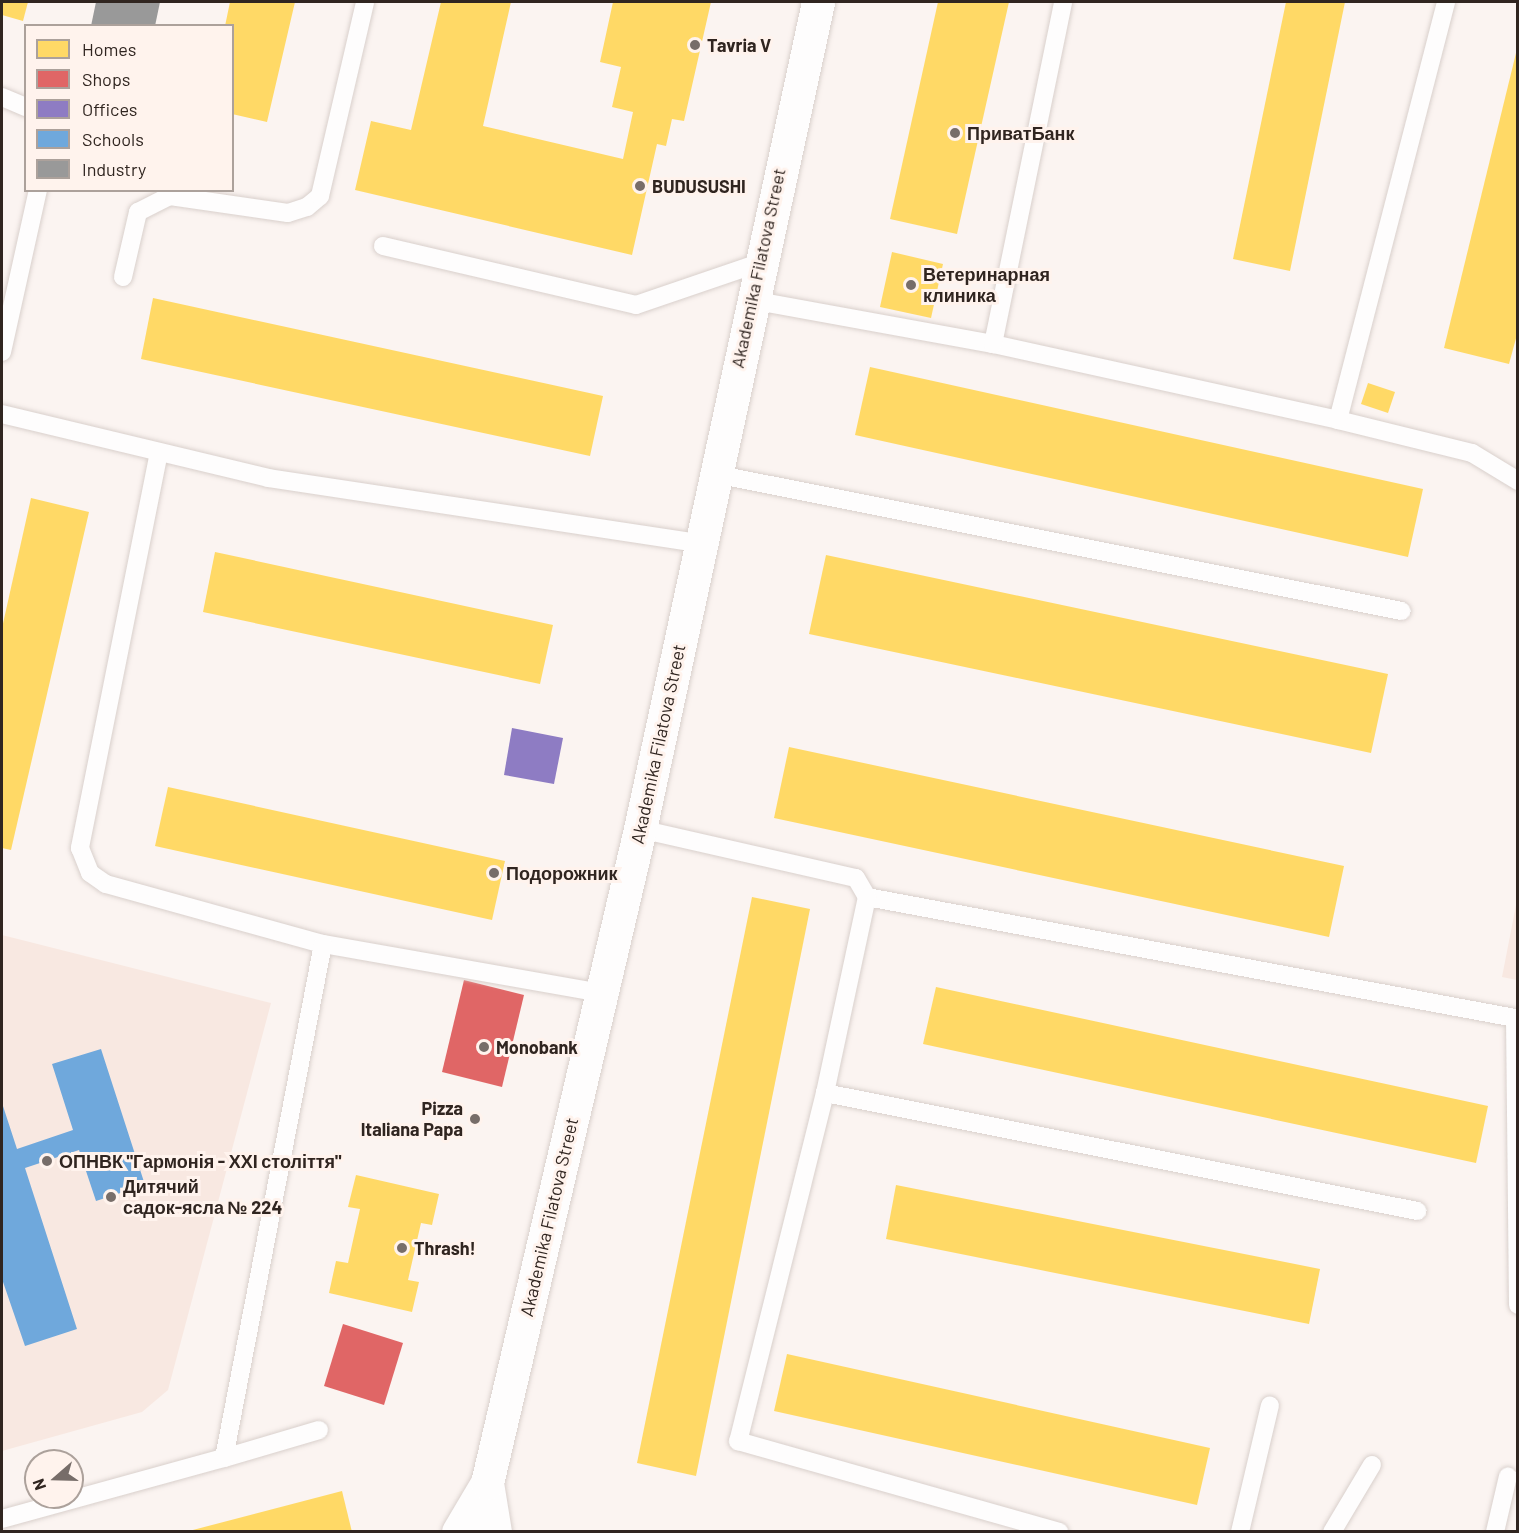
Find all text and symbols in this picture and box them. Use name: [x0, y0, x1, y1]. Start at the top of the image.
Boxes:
legend: [24, 24, 234, 192]
place label: Tavria V: [707, 34, 771, 56]
text: Homes: [82, 38, 136, 60]
marker: Tavria V: [688, 38, 702, 52]
text: Shops: [82, 68, 131, 90]
text: Offices: [82, 98, 138, 120]
place label: ПриватБанк: [967, 122, 1074, 144]
marker: ПриватБанк: [948, 126, 962, 140]
text: Schools: [82, 128, 144, 150]
text: Industry: [82, 158, 146, 180]
street label: Akademika Filatova Street: [726, 166, 790, 370]
place label: BUDUSUSHI: [652, 175, 746, 197]
marker: BUDUSUSHI: [633, 179, 647, 193]
place label: Ветеринарная клиника: [923, 264, 1050, 306]
marker: Ветеринарная клиника: [904, 278, 918, 292]
street label: Akademika Filatova Street: [626, 642, 690, 846]
place label: Подорожник: [506, 862, 618, 884]
marker: Подорожник: [487, 866, 501, 880]
place label: Monobank: [496, 1036, 578, 1058]
marker: Monobank: [477, 1040, 491, 1054]
place label: Pizza Italiana Papa: [361, 1098, 463, 1140]
marker: Pizza Italiana Papa: [468, 1112, 482, 1126]
street label: Akademika Filatova Street: [516, 1115, 582, 1319]
place label: ОПНВК "Гармонія - ХХІ століття": [59, 1150, 342, 1172]
marker: ОПНВК "Гармонія - ХХІ століття": [40, 1154, 54, 1168]
place label: Дитячий садок-ясла № 224: [123, 1176, 282, 1218]
marker: Дитячий садок-ясла № 224: [104, 1190, 118, 1204]
place label: Thrash!: [414, 1237, 476, 1259]
marker: Thrash!: [395, 1241, 409, 1255]
north arrow: [24, 1449, 84, 1509]
text: N: [28, 1476, 49, 1493]

